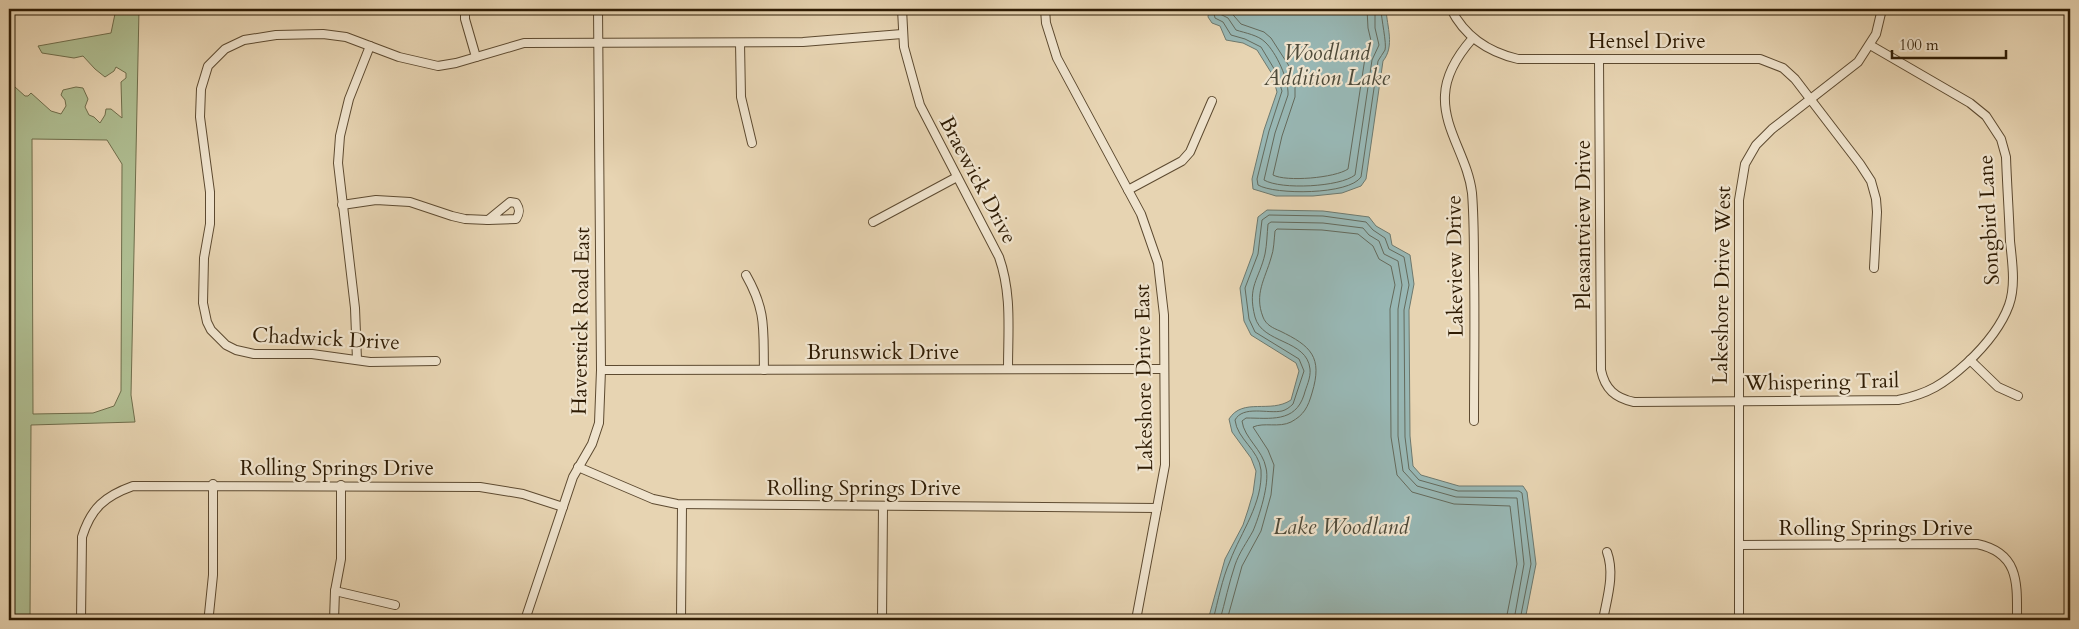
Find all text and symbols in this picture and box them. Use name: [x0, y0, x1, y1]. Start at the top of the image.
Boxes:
street label: Hensel Drive: [1588, 27, 1706, 56]
scale bar: [1892, 28, 2005, 60]
text: 100 m: [1899, 35, 1939, 55]
water label: Woodland Addition Lake: [1263, 38, 1391, 93]
street label: Braewick Drive: [932, 111, 1024, 249]
street label: Pleasantview Drive: [1569, 140, 1598, 310]
street label: Songbird Lane: [1971, 154, 2007, 286]
street label: Lakeshore Drive West: [1706, 185, 1738, 384]
street label: Lakeview Drive: [1439, 195, 1471, 337]
street label: Haverstick Road East: [565, 226, 597, 415]
street label: Lakeshore Drive East: [1128, 284, 1160, 472]
street label: Chadwick Drive: [251, 321, 401, 357]
street label: Brunswick Drive: [807, 338, 959, 367]
street label: Whispering Trail: [1743, 366, 1900, 398]
street label: Rolling Springs Drive: [240, 454, 434, 483]
street label: Rolling Springs Drive: [767, 474, 961, 503]
water label: Lake Woodland: [1273, 512, 1410, 542]
street label: Rolling Springs Drive: [1779, 514, 1973, 543]

